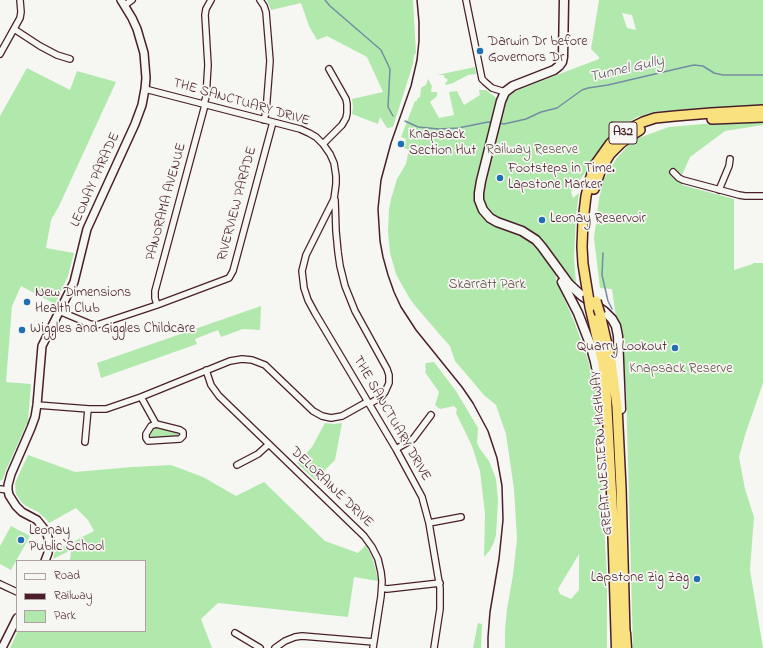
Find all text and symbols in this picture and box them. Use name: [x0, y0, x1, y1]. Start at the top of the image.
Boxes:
place label: Darwin Dr before Governors Dr: [488, 35, 588, 68]
marker: Darwin Dr before Governors Dr: [475, 46, 485, 56]
water label: Tunnel Gully: [588, 53, 666, 87]
street label: THE SANCTUARY DRIVE: [171, 75, 311, 131]
road number: A32: [609, 122, 637, 144]
place label: Knapsack Section Hut: [409, 128, 476, 160]
street label: LEONAY PARADE: [68, 130, 124, 230]
marker: Knapsack Section Hut: [396, 139, 406, 149]
street label: PANORAMA AVENUE: [143, 141, 191, 263]
park label: Railway Reserve: [486, 143, 578, 159]
street label: RIVERVIEW PARADE: [215, 145, 261, 263]
place label: Footsteps in Time. Lapstone Marker: [508, 162, 615, 194]
marker: Footsteps in Time. Lapstone Marker: [495, 173, 505, 183]
place label: Leonay Reservoir: [550, 212, 646, 228]
marker: Leonay Reservoir: [537, 215, 547, 225]
park label: Skarratt Park: [448, 278, 526, 294]
place label: New Dimensions Health Club: [35, 286, 131, 318]
marker: New Dimensions Health Club: [22, 297, 32, 307]
place label: Wiggles and Giggles Childcare: [30, 322, 195, 338]
marker: Wiggles and Giggles Childcare: [17, 325, 27, 335]
place label: Quarry Lookout: [577, 340, 667, 356]
marker: Quarry Lookout: [670, 343, 680, 353]
street label: THE SANCTUARY DRIVE: [348, 353, 434, 485]
park label: Knapsack Reserve: [629, 362, 733, 378]
street label: GREAT WESTERN HIGHWAY: [589, 370, 617, 536]
street label: DELORAINE DRIVE: [286, 444, 376, 532]
place label: Leonay Public School: [29, 524, 104, 556]
marker: Leonay Public School: [16, 535, 26, 545]
legend: [16, 560, 146, 632]
text: Road: [54, 567, 80, 585]
place label: Lapstone Zig Zag: [591, 571, 689, 587]
marker: Lapstone Zig Zag: [692, 574, 702, 584]
text: Railway: [54, 587, 92, 605]
text: Park: [54, 607, 76, 625]

